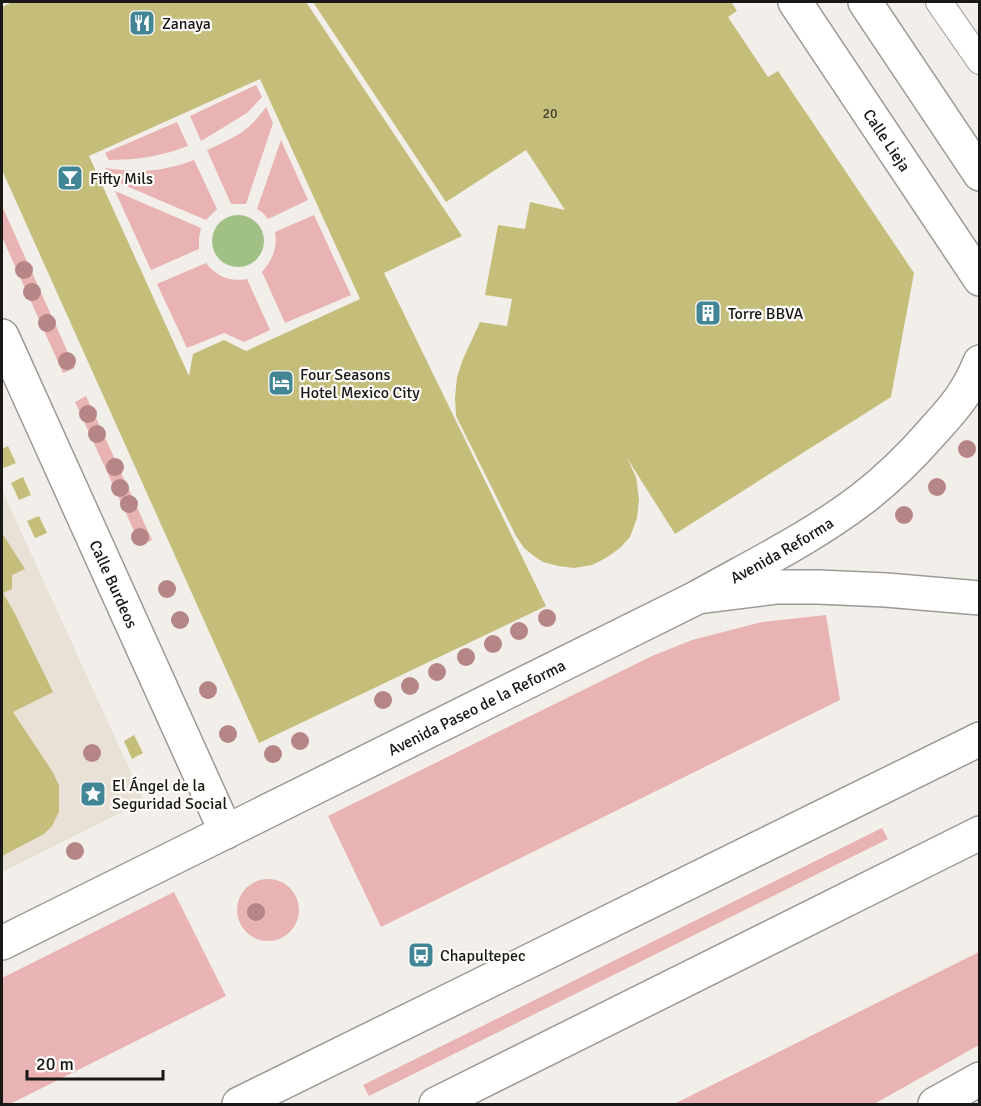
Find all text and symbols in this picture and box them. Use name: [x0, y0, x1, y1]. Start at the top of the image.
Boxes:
restaurant icon: Zanaya: [127, 8, 157, 38]
place label: Zanaya: [162, 14, 211, 34]
house number: 20: [542, 105, 558, 122]
street label: Calle Lieja: [858, 105, 914, 176]
bar icon: Fifty Mils: [55, 163, 85, 193]
place label: Fifty Mils: [90, 169, 153, 189]
building icon: Torre BBVA: [693, 298, 723, 328]
place label: Torre BBVA: [728, 304, 803, 324]
place label: Four Seasons Hotel Mexico City: [300, 365, 420, 403]
hotel icon: Four Seasons Hotel Mexico City: [266, 368, 296, 398]
street label: Avenida Reforma: [727, 513, 837, 588]
street label: Calle Burdeos: [85, 537, 142, 631]
street label: Avenida Paseo de la Reforma: [385, 655, 569, 760]
place label: El Ángel de la Seguridad Social: [112, 776, 227, 814]
place icon: El Ángel de la Seguridad Social: [78, 779, 108, 809]
bus stop icon: Chapultepec: [406, 940, 436, 970]
place label: Chapultepec: [440, 946, 526, 966]
scale bar: [27, 1043, 164, 1081]
text: 20 m: [36, 1053, 74, 1075]

